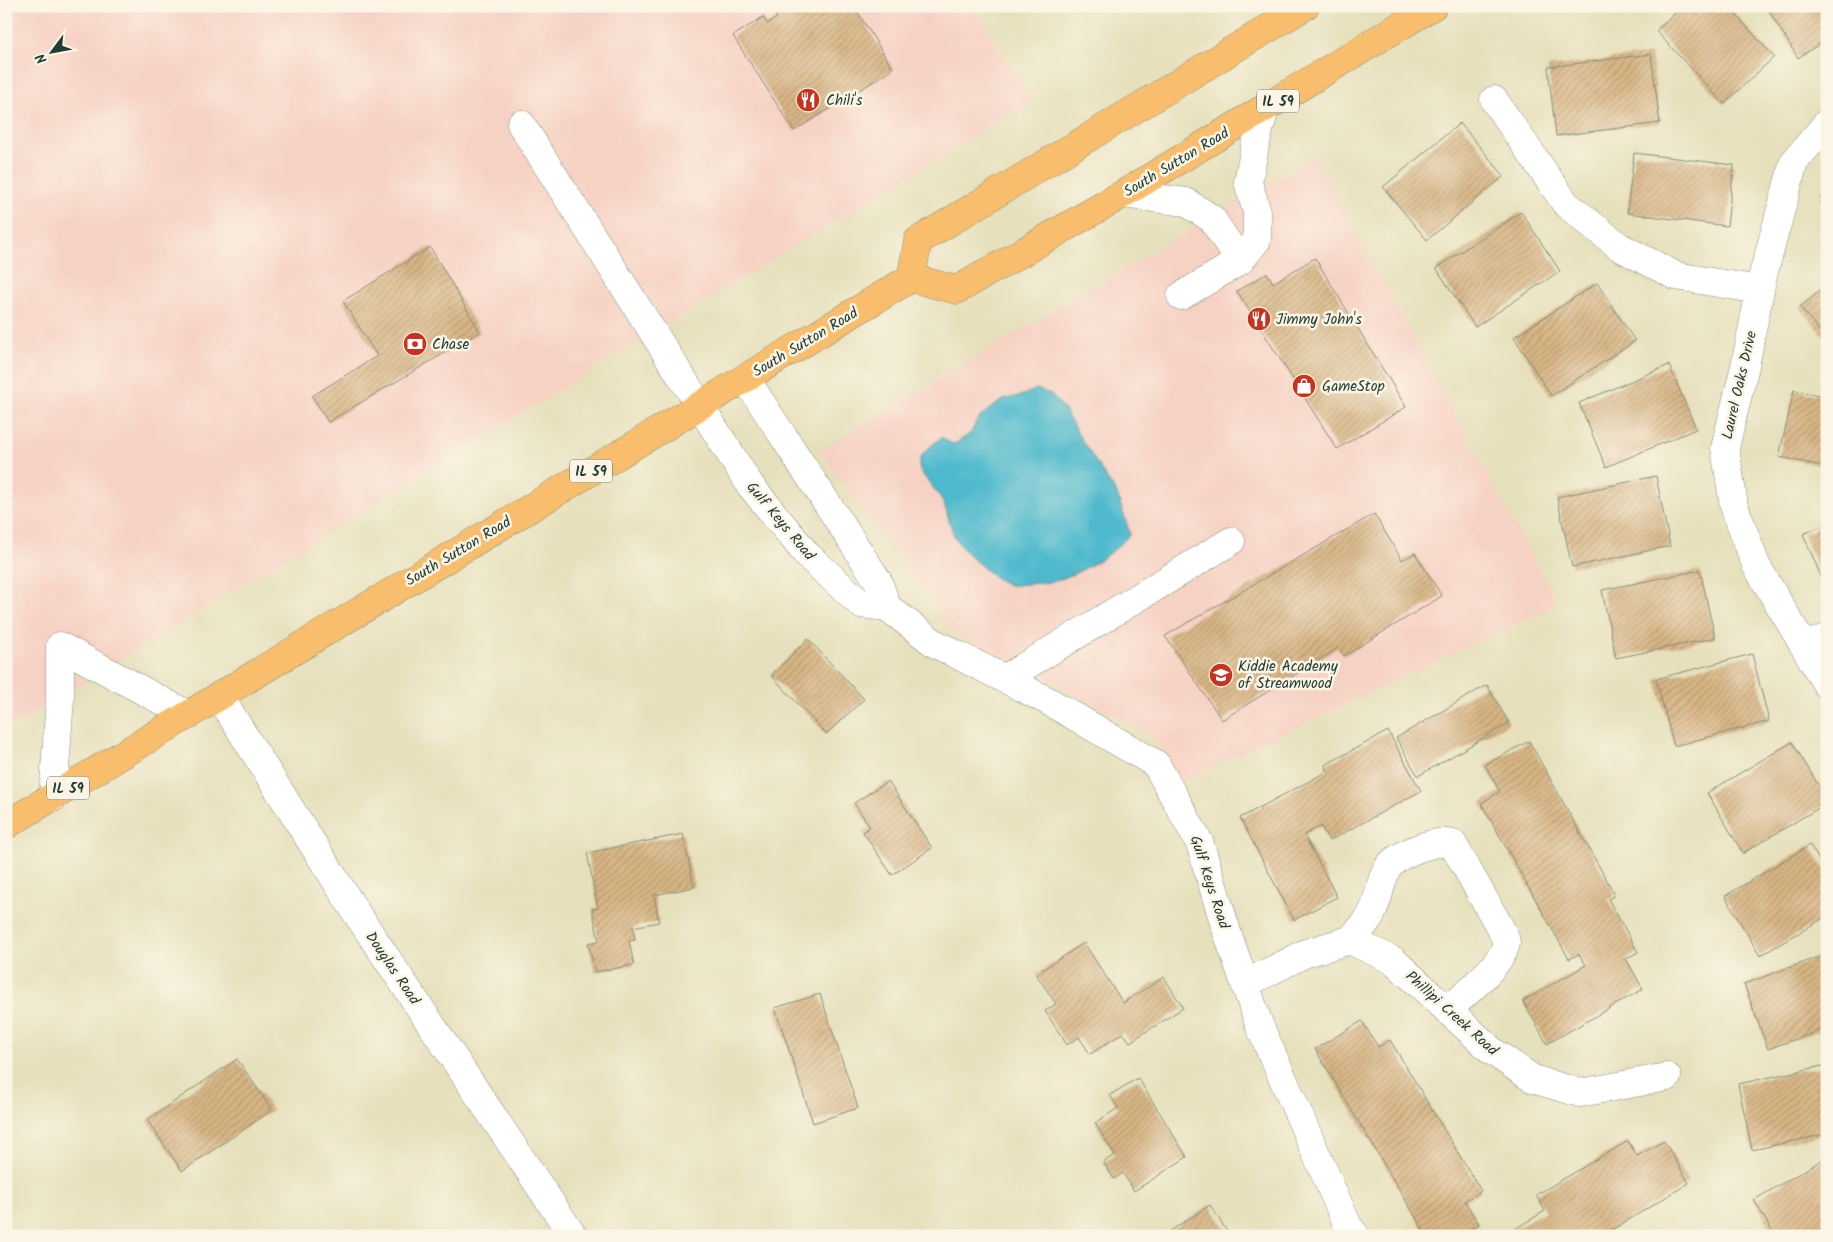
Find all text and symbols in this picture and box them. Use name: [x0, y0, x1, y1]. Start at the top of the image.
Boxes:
north arrow: [28, 28, 78, 78]
text: N: [30, 49, 53, 68]
restaurant icon: Chili's: [795, 87, 821, 113]
place label: Chili's: [826, 89, 863, 113]
road number: IL 59: [1257, 90, 1299, 112]
street label: South Sutton Road: [1119, 122, 1234, 204]
street label: South Sutton Road: [748, 302, 863, 384]
restaurant icon: Jimmy John's: [1246, 306, 1272, 332]
place label: Jimmy John's: [1276, 308, 1363, 332]
street label: Laurel Oaks Drive: [1716, 328, 1764, 442]
bank icon: Chase: [402, 331, 428, 357]
place label: Chase: [432, 333, 469, 357]
shop icon: GameStop: [1291, 373, 1317, 399]
place label: GameStop: [1322, 375, 1385, 399]
road number: IL 59: [570, 460, 612, 482]
street label: Gulf Keys Road: [740, 477, 821, 567]
street label: South Sutton Road: [401, 511, 516, 593]
place label: Kiddie Academy of Streamwood: [1238, 655, 1339, 696]
school or university icon: Kiddie Academy of Streamwood: [1208, 662, 1234, 688]
road number: IL 59: [47, 776, 89, 800]
street label: Gulf Keys Road: [1183, 833, 1236, 933]
street label: Douglas Road: [359, 927, 426, 1011]
street label: Phillipi Creek Road: [1399, 965, 1504, 1062]

